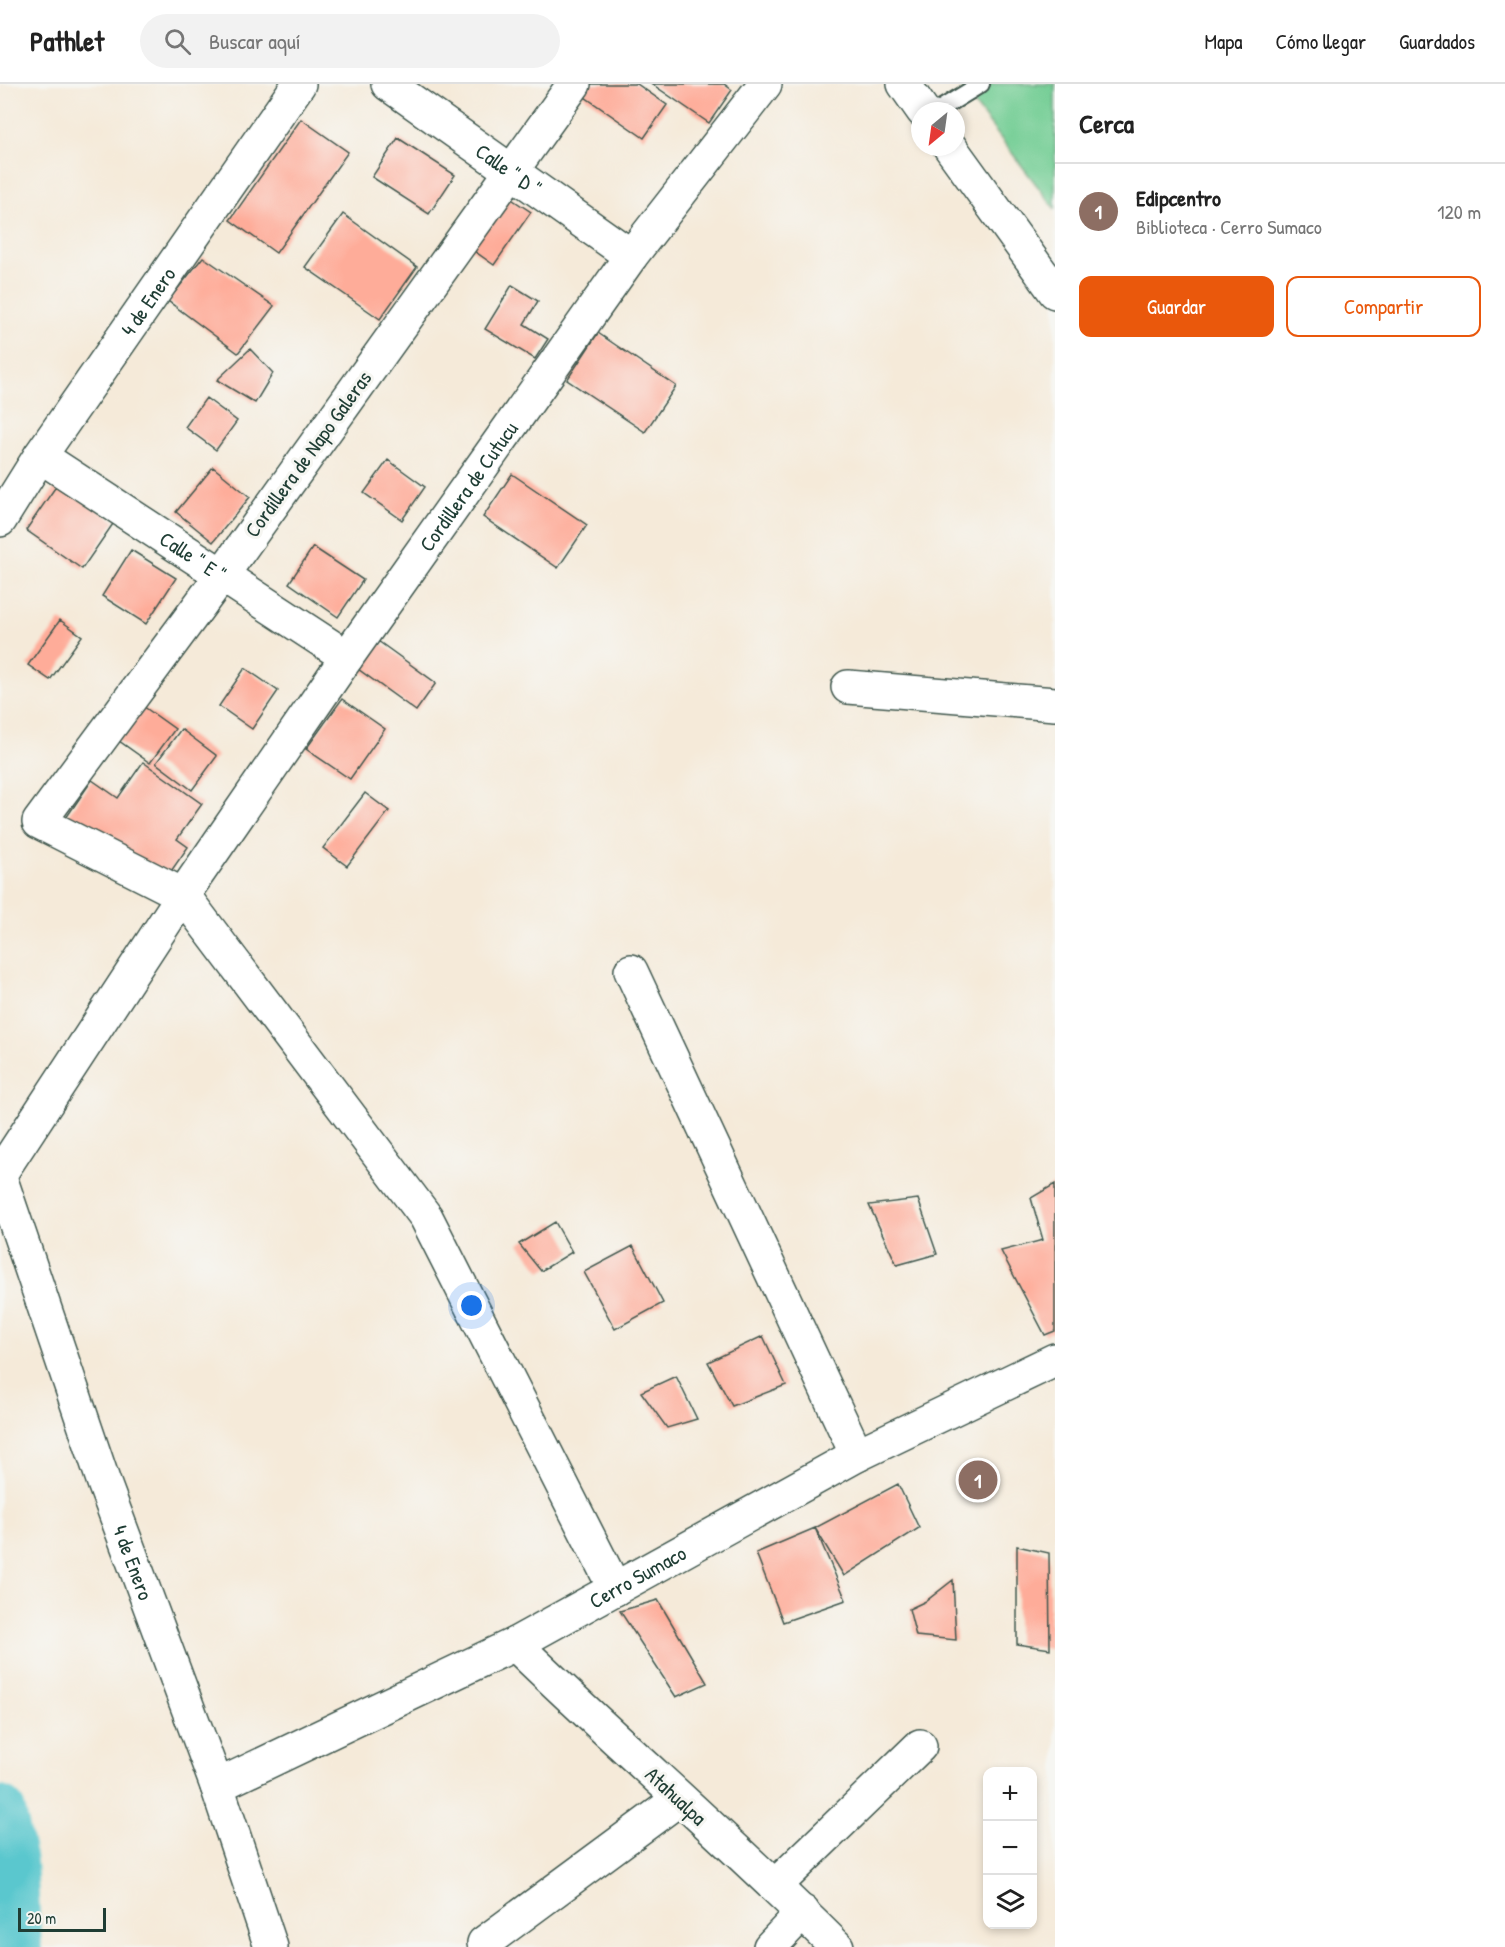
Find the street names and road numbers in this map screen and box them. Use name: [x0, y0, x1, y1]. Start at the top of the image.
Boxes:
street label: Calle " D ": [470, 136, 548, 203]
street label: 4 de Enero: [114, 261, 182, 342]
street label: Cordillera de Napo Galeras: [238, 365, 378, 543]
street label: Cordillera de Cutucu: [412, 415, 524, 557]
street label: Calle " E ": [154, 524, 232, 589]
street label: 4 de Enero: [106, 1521, 161, 1604]
street label: Cerro Sumaco: [584, 1538, 691, 1615]
street label: Atahualpa: [639, 1760, 713, 1832]

